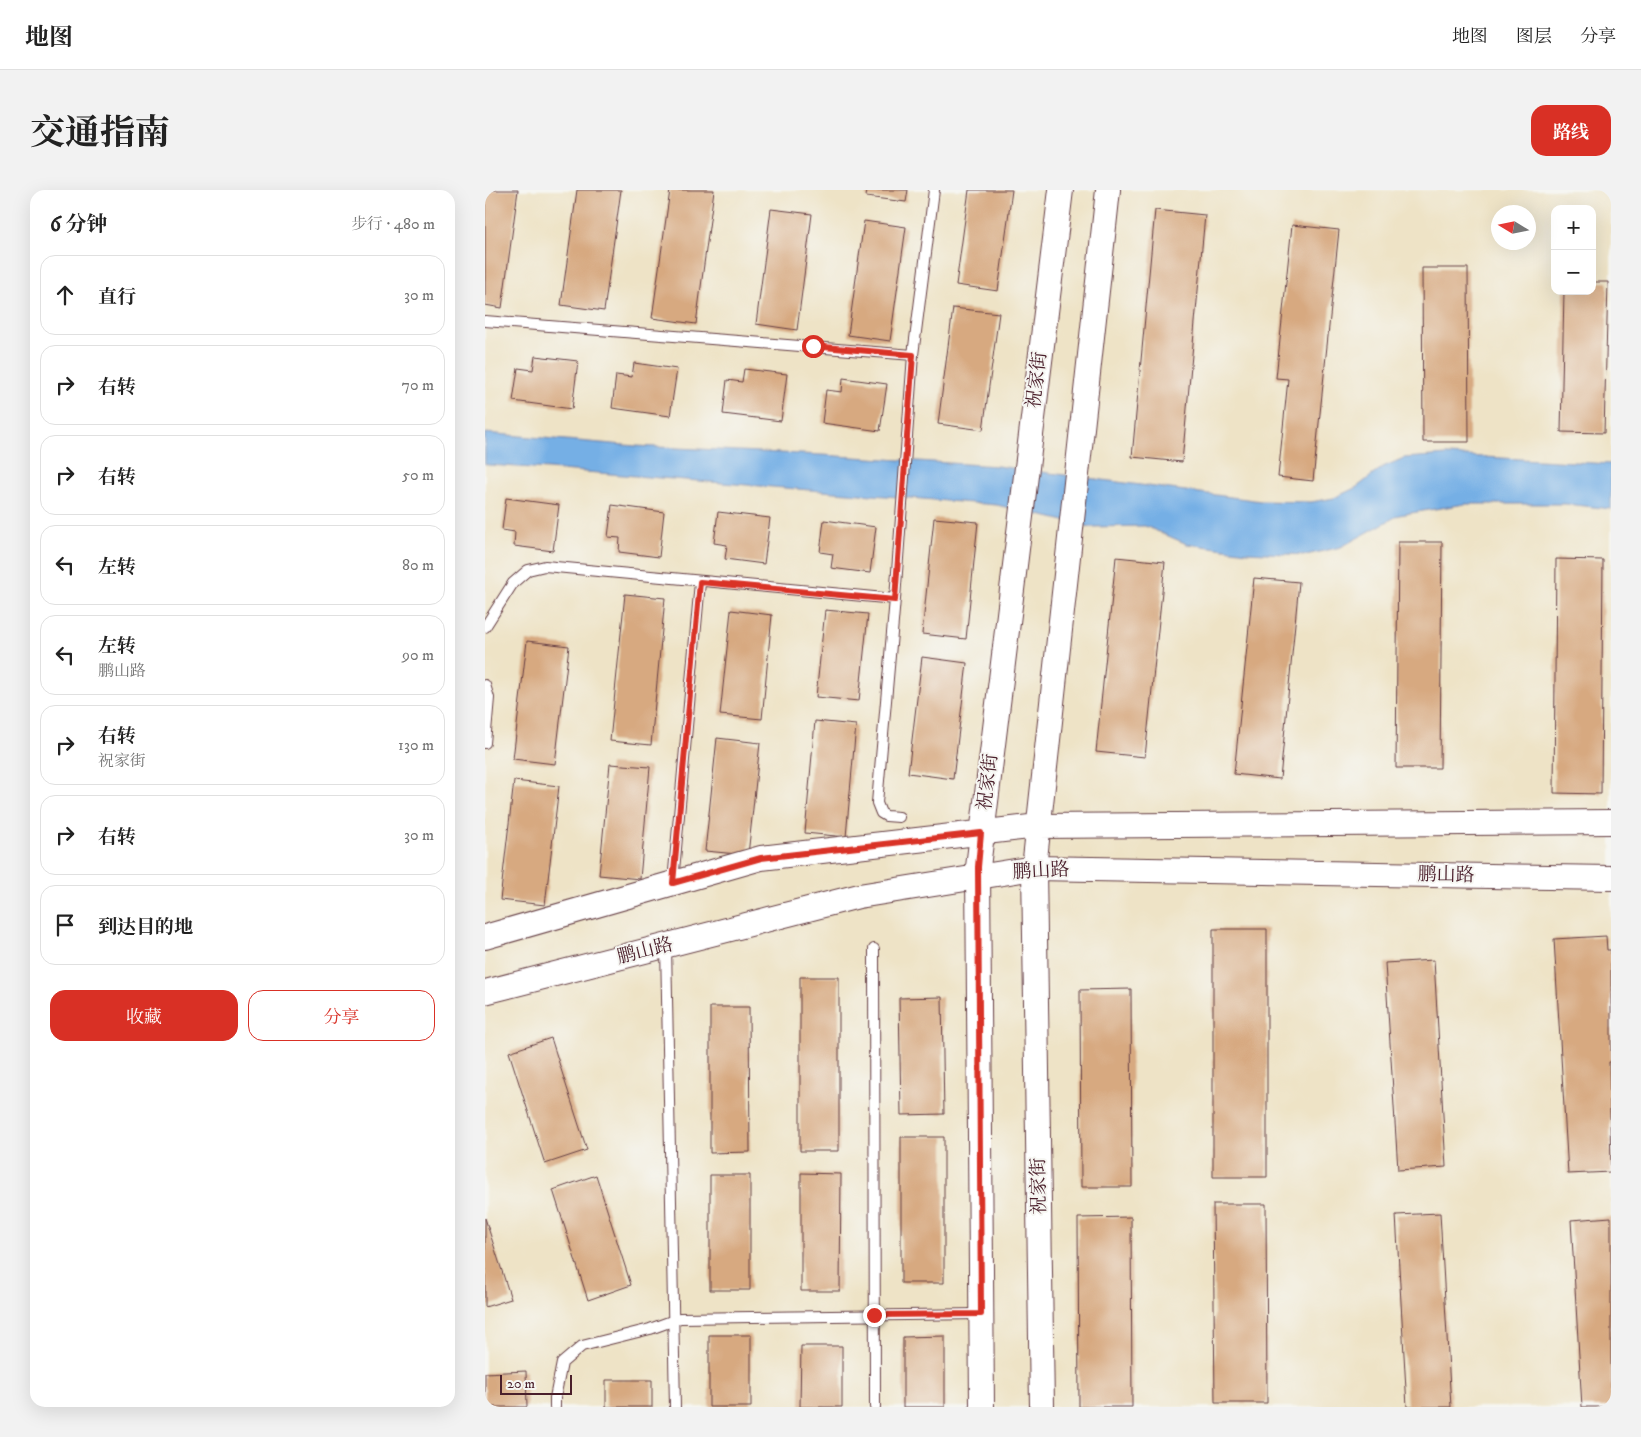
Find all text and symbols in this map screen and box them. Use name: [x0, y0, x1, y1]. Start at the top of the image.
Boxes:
text: 地图: [25, 23, 73, 53]
text: 地图: [1452, 26, 1488, 48]
text: 图层: [1516, 26, 1552, 48]
text: 分享: [1580, 26, 1616, 48]
button: 路线: [1531, 105, 1611, 156]
text: 交通指南: [30, 112, 170, 156]
north arrow: [1491, 205, 1536, 250]
map controls: [1551, 205, 1596, 295]
button: +: [1551, 205, 1596, 250]
text: 6 分钟: [50, 212, 107, 238]
text: 步行 · 480 m: [351, 214, 435, 234]
button: −: [1551, 250, 1596, 295]
icon: ahead: [51, 281, 79, 309]
text: 30 m: [404, 285, 434, 305]
text: 直行: [98, 286, 136, 309]
route start: [802, 335, 825, 358]
street label: 祝家街: [1022, 350, 1052, 410]
icon: right: [51, 371, 79, 399]
text: 70 m: [402, 375, 434, 395]
text: 右转: [98, 376, 136, 399]
icon: right: [51, 461, 79, 489]
text: 50 m: [402, 465, 434, 485]
text: 右转: [98, 466, 136, 489]
icon: left: [51, 551, 79, 579]
text: 80 m: [402, 555, 434, 575]
text: 左转: [98, 556, 136, 579]
text: 左转: [98, 635, 136, 658]
icon: left: [51, 641, 79, 669]
text: 90 m: [402, 645, 434, 665]
text: 鹏山路: [98, 661, 146, 681]
text: 右转: [98, 725, 136, 748]
icon: right: [51, 731, 79, 759]
text: 130 m: [398, 735, 434, 755]
text: 祝家街: [98, 751, 146, 771]
street label: 祝家街: [973, 752, 1003, 812]
icon: right: [51, 821, 79, 849]
text: 30 m: [404, 825, 434, 845]
text: 右转: [98, 826, 136, 849]
street label: 鹏山路: [1012, 858, 1070, 884]
street label: 鹏山路: [1417, 863, 1475, 887]
icon: arrive: [51, 911, 79, 939]
text: 到达目的地: [98, 916, 193, 939]
street label: 鹏山路: [615, 933, 675, 969]
button: 收藏: [50, 990, 238, 1041]
button: 分享: [248, 990, 435, 1041]
street label: 祝家街: [1027, 1157, 1051, 1215]
route end: [863, 1304, 886, 1327]
scale bar: [500, 1372, 573, 1395]
text: 20 m: [507, 1375, 535, 1393]

